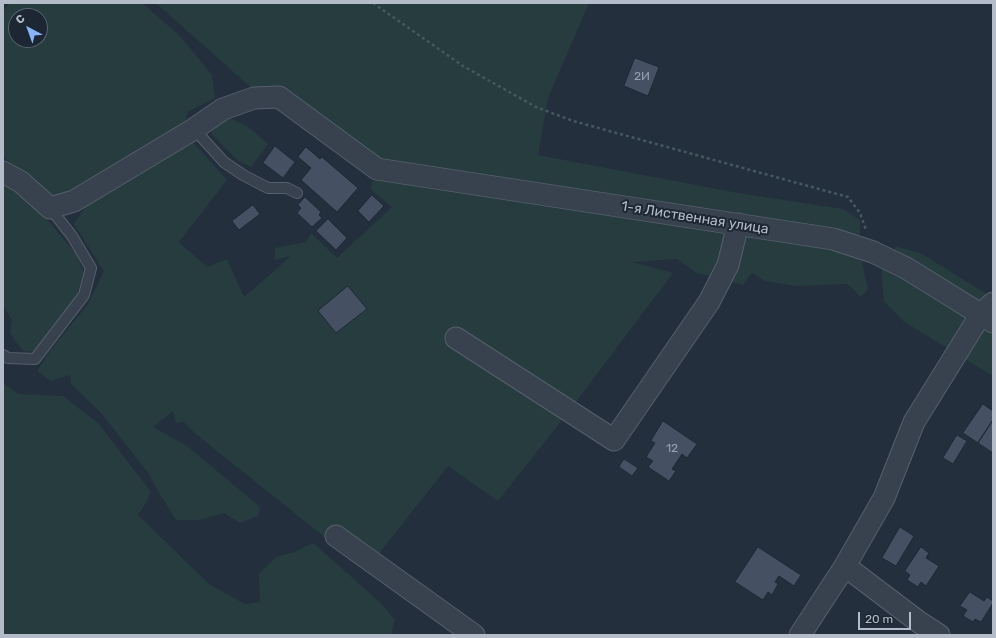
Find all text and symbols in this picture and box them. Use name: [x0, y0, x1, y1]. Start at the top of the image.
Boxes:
north arrow: [8, 8, 48, 48]
text: С: [13, 12, 28, 27]
house number: 2И: [634, 70, 650, 84]
street label: 1-я Лиственная улица: [620, 198, 770, 238]
house number: 12: [666, 442, 678, 456]
scale bar: [860, 604, 913, 630]
text: 20 m: [865, 612, 893, 626]

